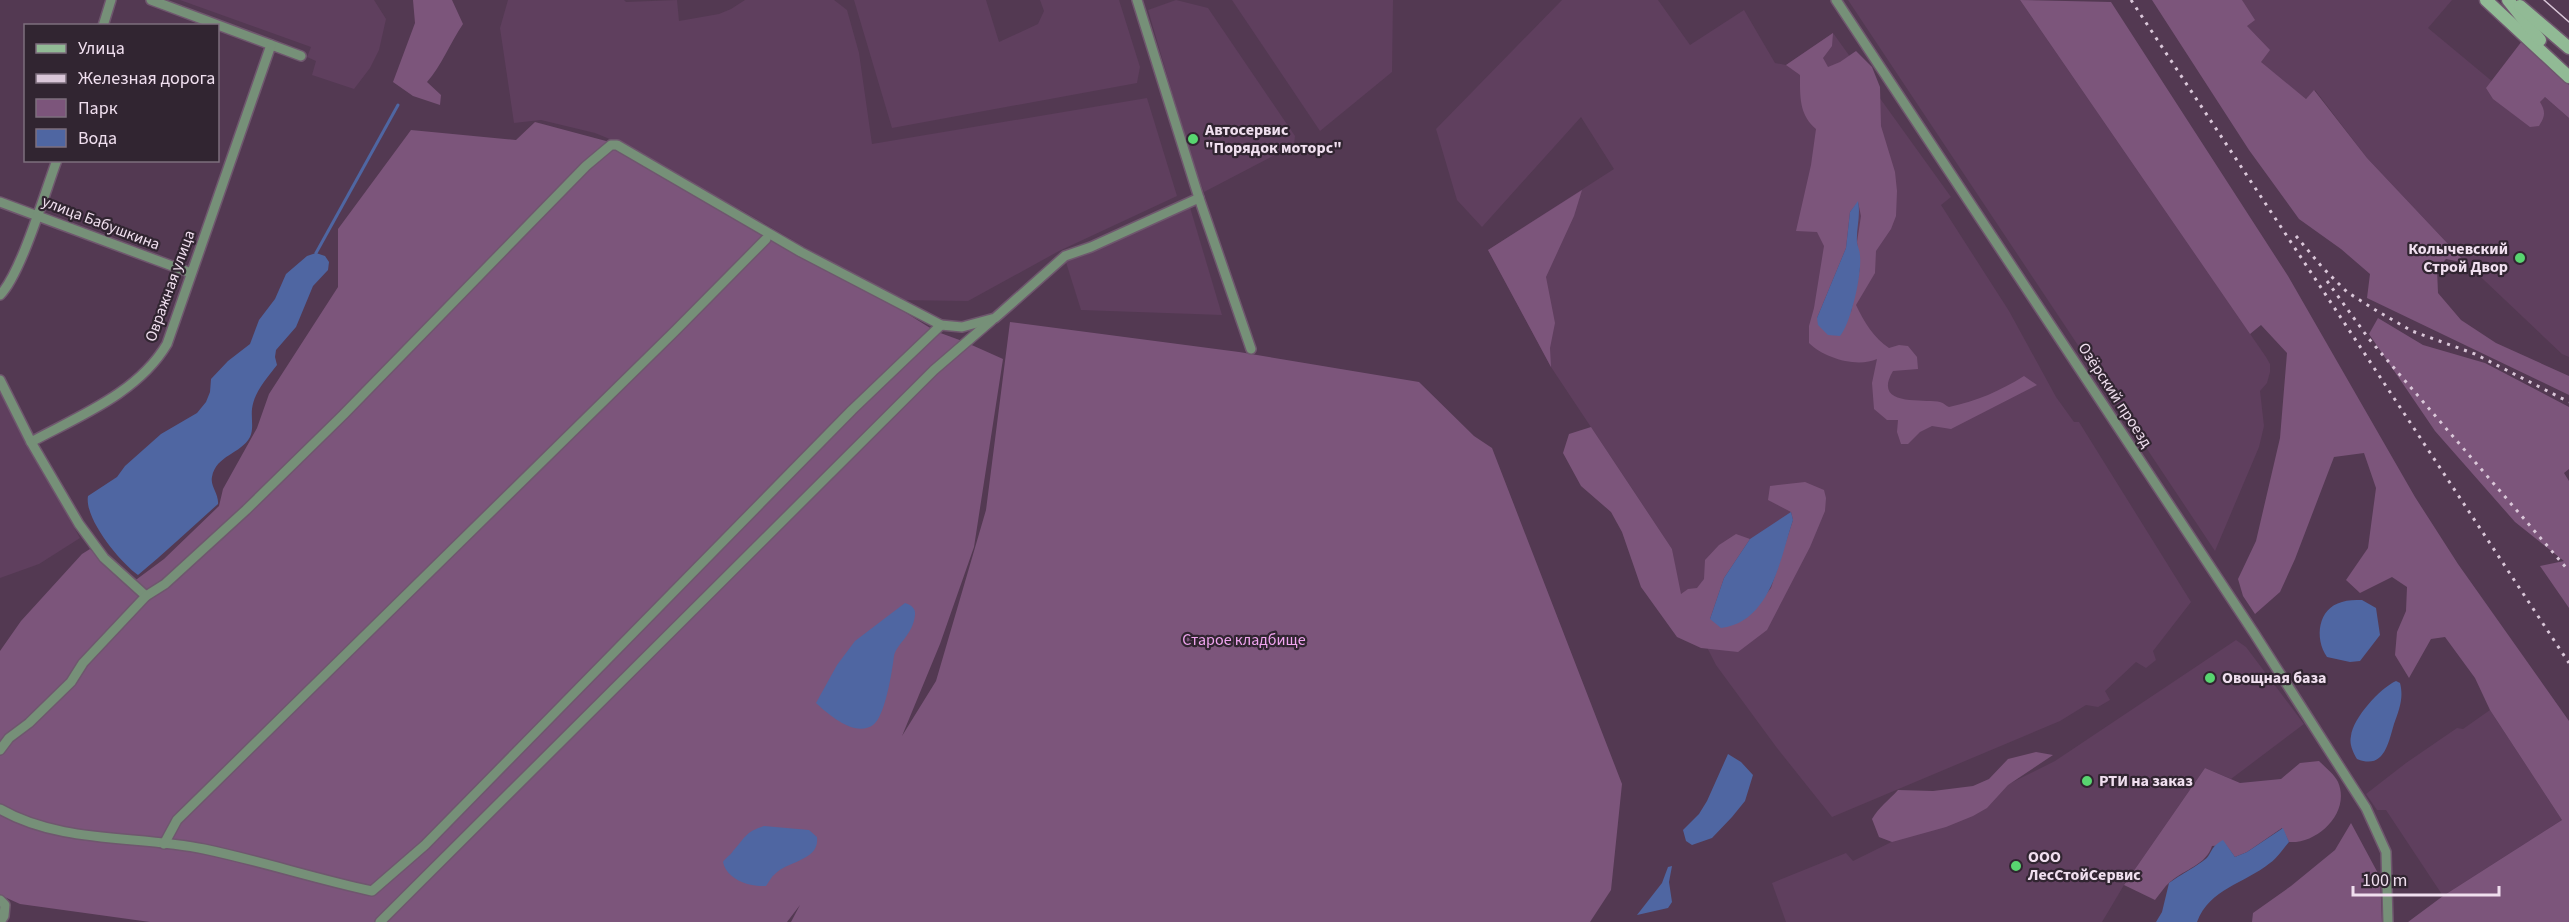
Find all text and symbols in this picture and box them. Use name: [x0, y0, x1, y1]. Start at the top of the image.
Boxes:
legend: [24, 24, 219, 162]
text: Улица: [78, 36, 125, 61]
text: Железная дорога: [78, 66, 215, 91]
text: Парк: [78, 96, 118, 121]
place label: Автосервис "Порядок моторс": [1204, 119, 1342, 159]
text: Вода: [78, 126, 117, 151]
marker: Автосервис "Порядок моторс": [1186, 132, 1200, 146]
street label: улица Бабушкина: [39, 190, 163, 256]
street label: Овражная улица: [140, 227, 200, 345]
place label: Колычевский Строй Двор: [2408, 238, 2508, 278]
marker: Колычевский Строй Двор: [2513, 251, 2527, 265]
street label: Озёрский проезд: [2073, 338, 2157, 452]
park label: Старое кладбище: [1182, 629, 1306, 651]
place label: Овощная база: [2222, 667, 2327, 689]
marker: Овощная база: [2203, 671, 2217, 685]
place label: РТИ на заказ: [2099, 770, 2193, 792]
marker: РТИ на заказ: [2080, 774, 2094, 788]
place label: ООО ЛесСтойСервис: [2027, 846, 2141, 886]
marker: ООО ЛесСтойСервис: [2009, 859, 2023, 873]
scale bar: [2353, 859, 2498, 897]
text: 100 m: [2362, 868, 2407, 893]

